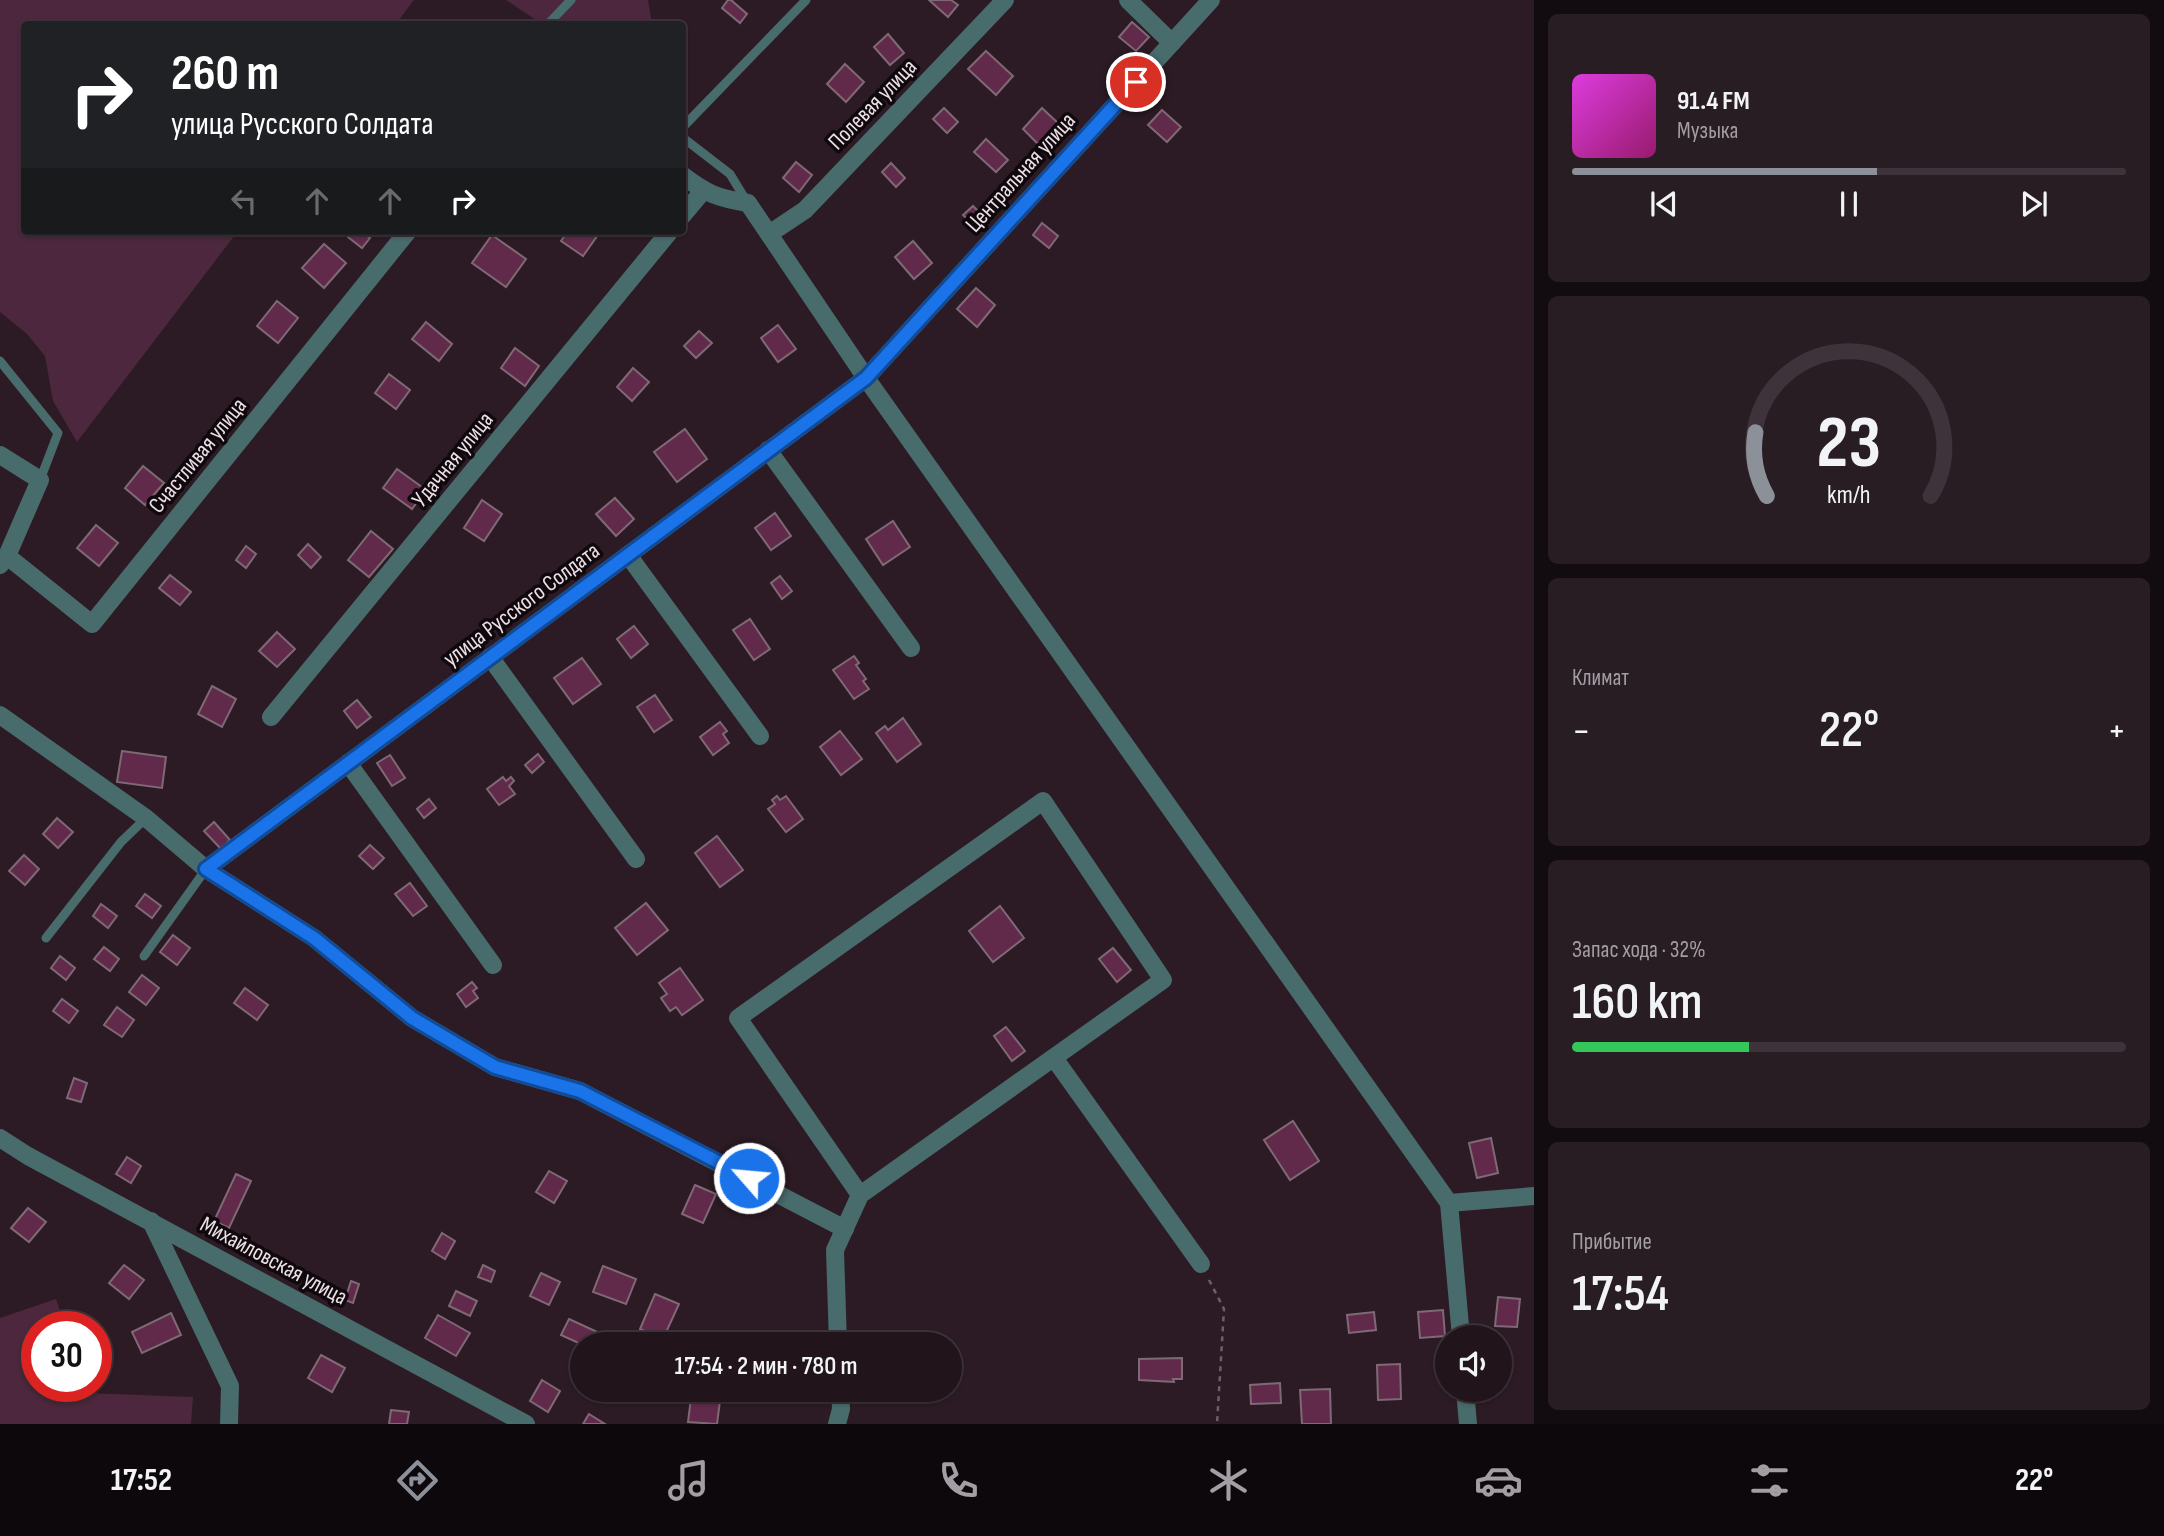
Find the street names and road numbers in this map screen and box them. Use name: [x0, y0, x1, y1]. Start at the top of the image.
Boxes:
street label: Полевая улица: [823, 53, 923, 156]
street label: Центральная улица: [960, 107, 1082, 238]
street label: Счастливая улица: [143, 392, 253, 519]
street label: Удачная улица: [406, 406, 500, 513]
street label: улица Русского Солдата: [438, 537, 605, 673]
street label: Михайловская улица: [195, 1210, 352, 1311]

